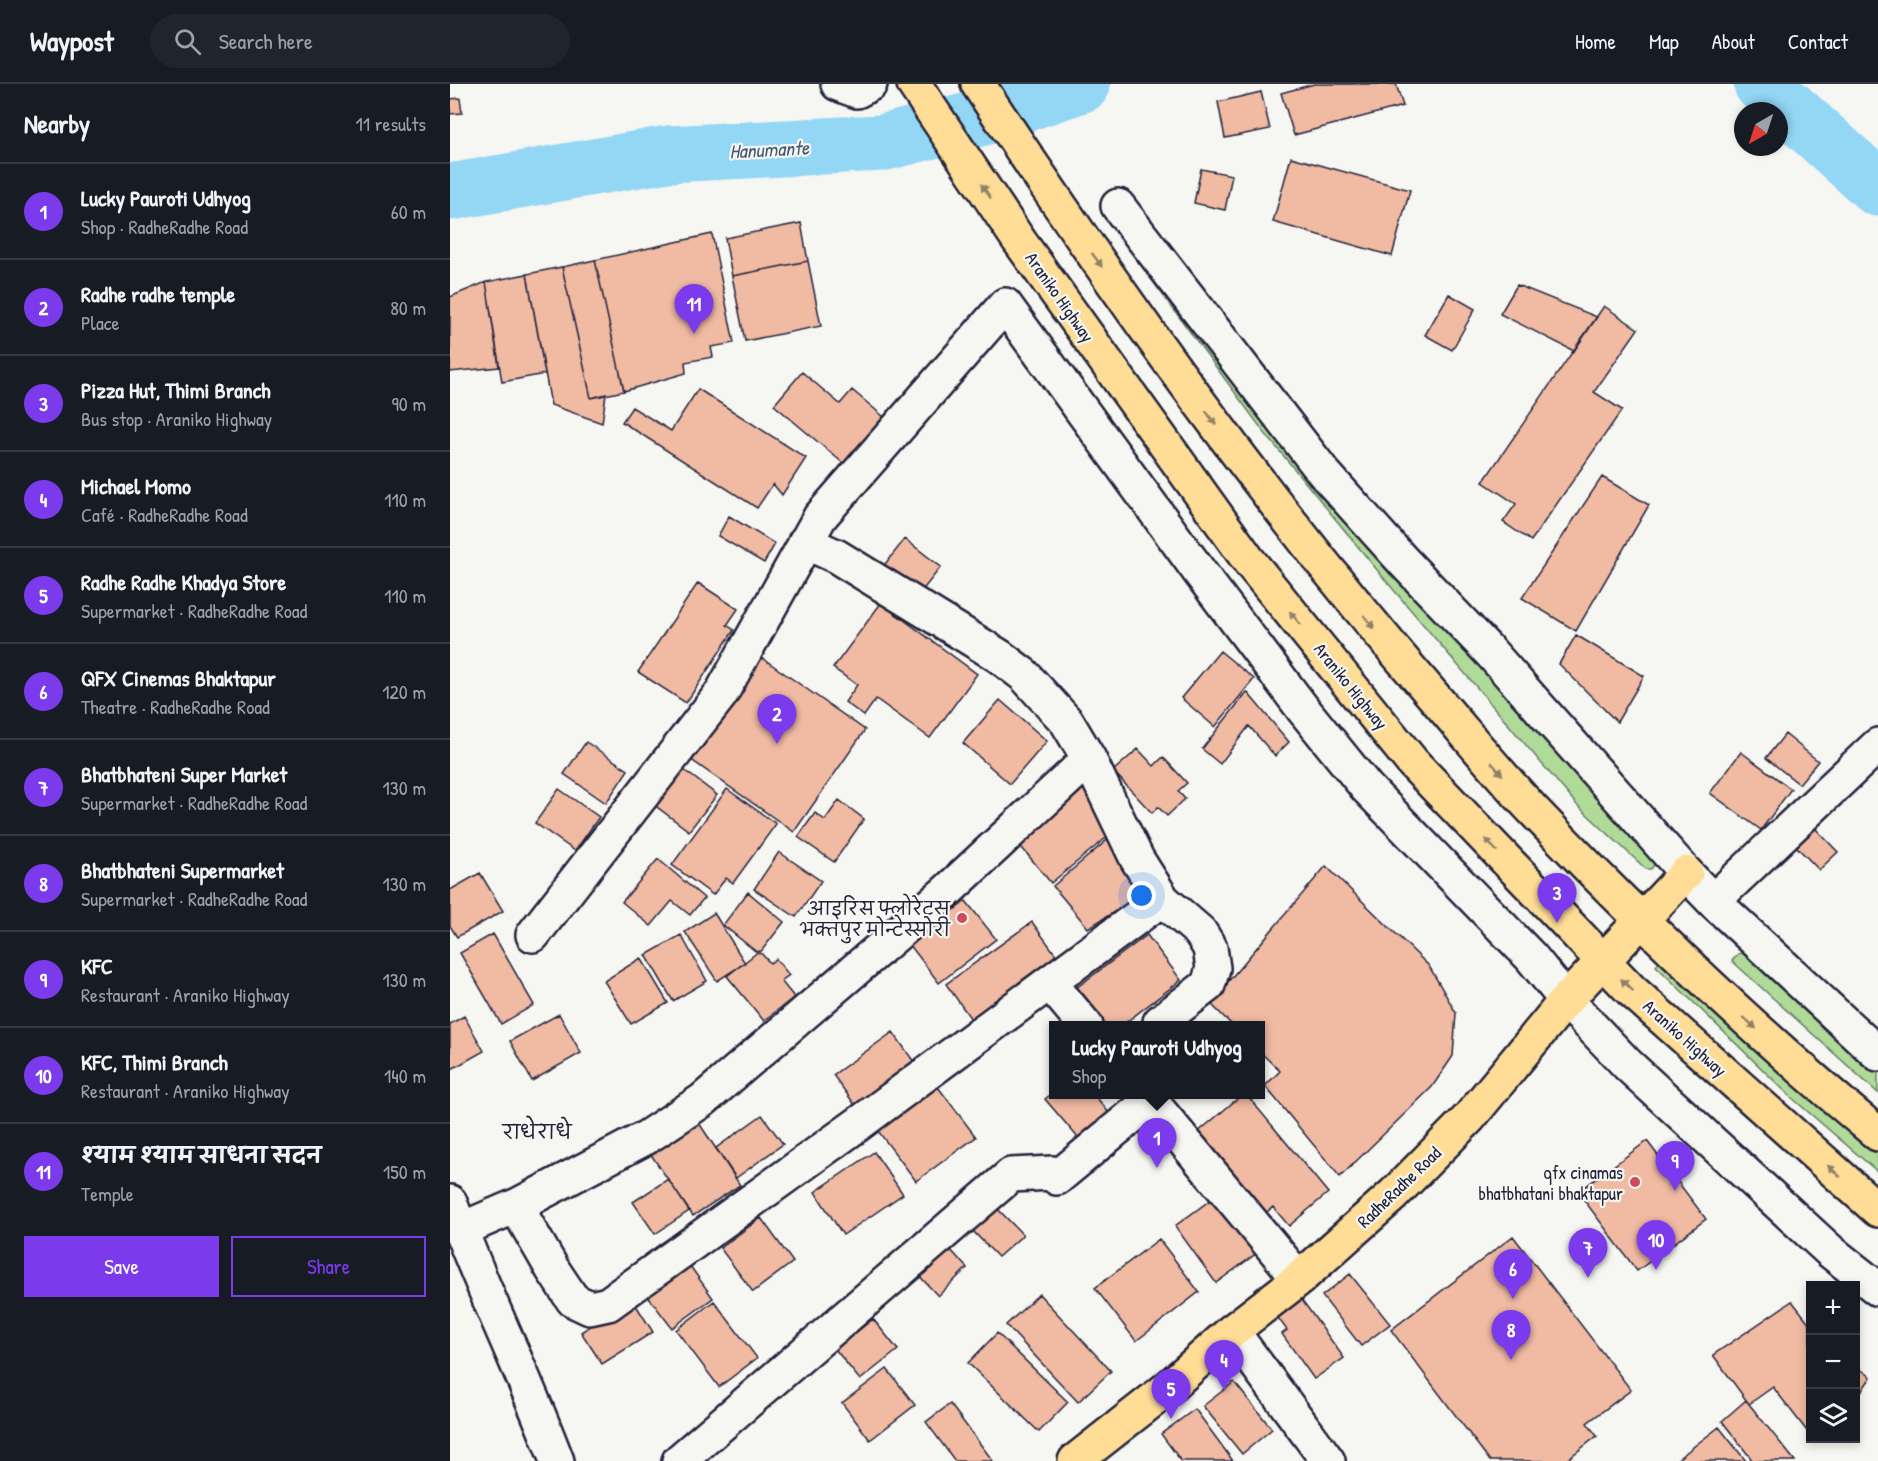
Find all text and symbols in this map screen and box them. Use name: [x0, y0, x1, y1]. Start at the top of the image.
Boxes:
search box: [150, 14, 570, 68]
text: Waypost: [30, 22, 114, 60]
icon: search: [171, 25, 204, 58]
text: Search here: [219, 26, 313, 56]
text: Home: [1575, 27, 1616, 56]
text: Map: [1649, 27, 1679, 56]
text: About: [1712, 27, 1755, 56]
text: Contact: [1788, 27, 1848, 56]
north arrow: [1734, 102, 1788, 156]
text: Nearby: [24, 106, 90, 141]
text: 11 results: [356, 110, 426, 137]
water label: Hanumante: [729, 133, 810, 165]
text: Lucky Pauroti Udhyog: [81, 183, 251, 213]
one-way arrow: [981, 183, 992, 199]
text: 1: [40, 198, 47, 225]
text: 60 m: [391, 198, 426, 225]
text: Shop · RadheRadhe Road: [81, 213, 248, 240]
street label: Araniko Highway: [1020, 247, 1101, 347]
one-way arrow: [1091, 252, 1103, 268]
text: Radhe radhe temple: [81, 279, 235, 309]
pin: 11: [674, 284, 714, 334]
text: 2: [39, 294, 48, 321]
text: 80 m: [390, 294, 426, 321]
text: Place: [81, 309, 120, 336]
text: Pizza Hut, Thimi Branch: [81, 375, 271, 405]
text: 3: [39, 390, 48, 417]
text: 90 m: [392, 390, 426, 417]
text: Bus stop · Araniko Highway: [81, 405, 272, 432]
one-way arrow: [1204, 411, 1216, 426]
text: Michael Momo: [81, 471, 191, 501]
text: 4: [40, 486, 47, 513]
text: 110 m: [384, 486, 426, 513]
text: Café · RadheRadhe Road: [81, 501, 248, 528]
text: Radhe Radhe Khadya Store: [81, 567, 286, 597]
text: 5: [39, 582, 48, 609]
text: 110 m: [384, 582, 426, 609]
text: Supermarket · RadheRadhe Road: [81, 597, 307, 624]
one-way arrow: [1289, 610, 1302, 626]
one-way arrow: [1363, 614, 1376, 630]
street label: Araniko Highway: [1308, 637, 1394, 735]
text: QFX Cinemas Bhaktapur: [81, 663, 276, 693]
text: 6: [40, 678, 47, 705]
text: 120 m: [382, 678, 426, 705]
text: Theatre · RadheRadhe Road: [81, 693, 270, 720]
pin: 2: [758, 694, 796, 744]
text: Bhatbhateni Super Market: [81, 759, 287, 789]
one-way arrow: [1490, 761, 1503, 776]
text: 7: [39, 774, 48, 801]
text: 130 m: [383, 774, 426, 801]
text: Supermarket · RadheRadhe Road: [81, 789, 307, 816]
one-way arrow: [1484, 837, 1498, 852]
text: Bhatbhateni Supermarket: [81, 855, 284, 885]
text: 8: [39, 870, 48, 897]
text: 130 m: [383, 870, 426, 897]
pin: 3: [1538, 874, 1576, 923]
your location: [1127, 881, 1156, 910]
text: Supermarket · RadheRadhe Road: [81, 885, 307, 912]
place label: आइरिस फ्लोरेट्स भक्तपुर मोन्टेस्सोरी: [799, 893, 951, 944]
marker: आइरिस फ्लोरेट्स भक्तपुर मोन्टेस्सोरी: [955, 911, 969, 925]
text: KFC: [81, 951, 113, 981]
text: 9: [40, 966, 47, 993]
text: 130 m: [383, 966, 426, 993]
one-way arrow: [1620, 978, 1634, 992]
text: Restaurant · Araniko Highway: [81, 981, 290, 1008]
street label: Araniko Highway: [1638, 994, 1733, 1083]
one-way arrow: [1742, 1016, 1757, 1030]
popup: [1049, 1021, 1265, 1099]
text: Lucky Pauroti Udhyog: [1072, 1032, 1242, 1062]
text: KFC, Thimi Branch: [81, 1047, 228, 1077]
text: 10: [35, 1062, 52, 1089]
text: 140 m: [384, 1062, 426, 1089]
text: Shop: [1072, 1062, 1106, 1089]
text: Restaurant · Araniko Highway: [81, 1077, 290, 1104]
district label: राधेराधे: [501, 1115, 573, 1145]
pin: 1: [1138, 1118, 1176, 1168]
text: श्याम श्याम साधना सदन: [81, 1140, 321, 1170]
street label: RadheRadhe Road: [1352, 1141, 1446, 1233]
pin: 9: [1656, 1142, 1694, 1191]
text: 11: [36, 1158, 51, 1185]
text: 150 m: [383, 1158, 426, 1185]
place label: qfx cinamas bhatbhatani bhaktapur: [1479, 1160, 1623, 1206]
one-way arrow: [1827, 1164, 1842, 1178]
marker: qfx cinamas bhatbhatani bhaktapur: [1628, 1175, 1642, 1189]
text: Temple: [81, 1180, 134, 1207]
pin: 10: [1636, 1220, 1676, 1270]
pin: 7: [1568, 1228, 1608, 1278]
button: Save: [24, 1236, 219, 1297]
button: Share: [231, 1236, 426, 1297]
pin: 6: [1494, 1250, 1532, 1299]
map controls: [1806, 1281, 1860, 1443]
button: +: [1806, 1281, 1860, 1335]
pin: 8: [1492, 1310, 1530, 1360]
button: −: [1806, 1335, 1860, 1389]
pin: 4: [1204, 1340, 1244, 1390]
pin: 5: [1152, 1370, 1190, 1419]
button: layers: [1806, 1389, 1860, 1443]

